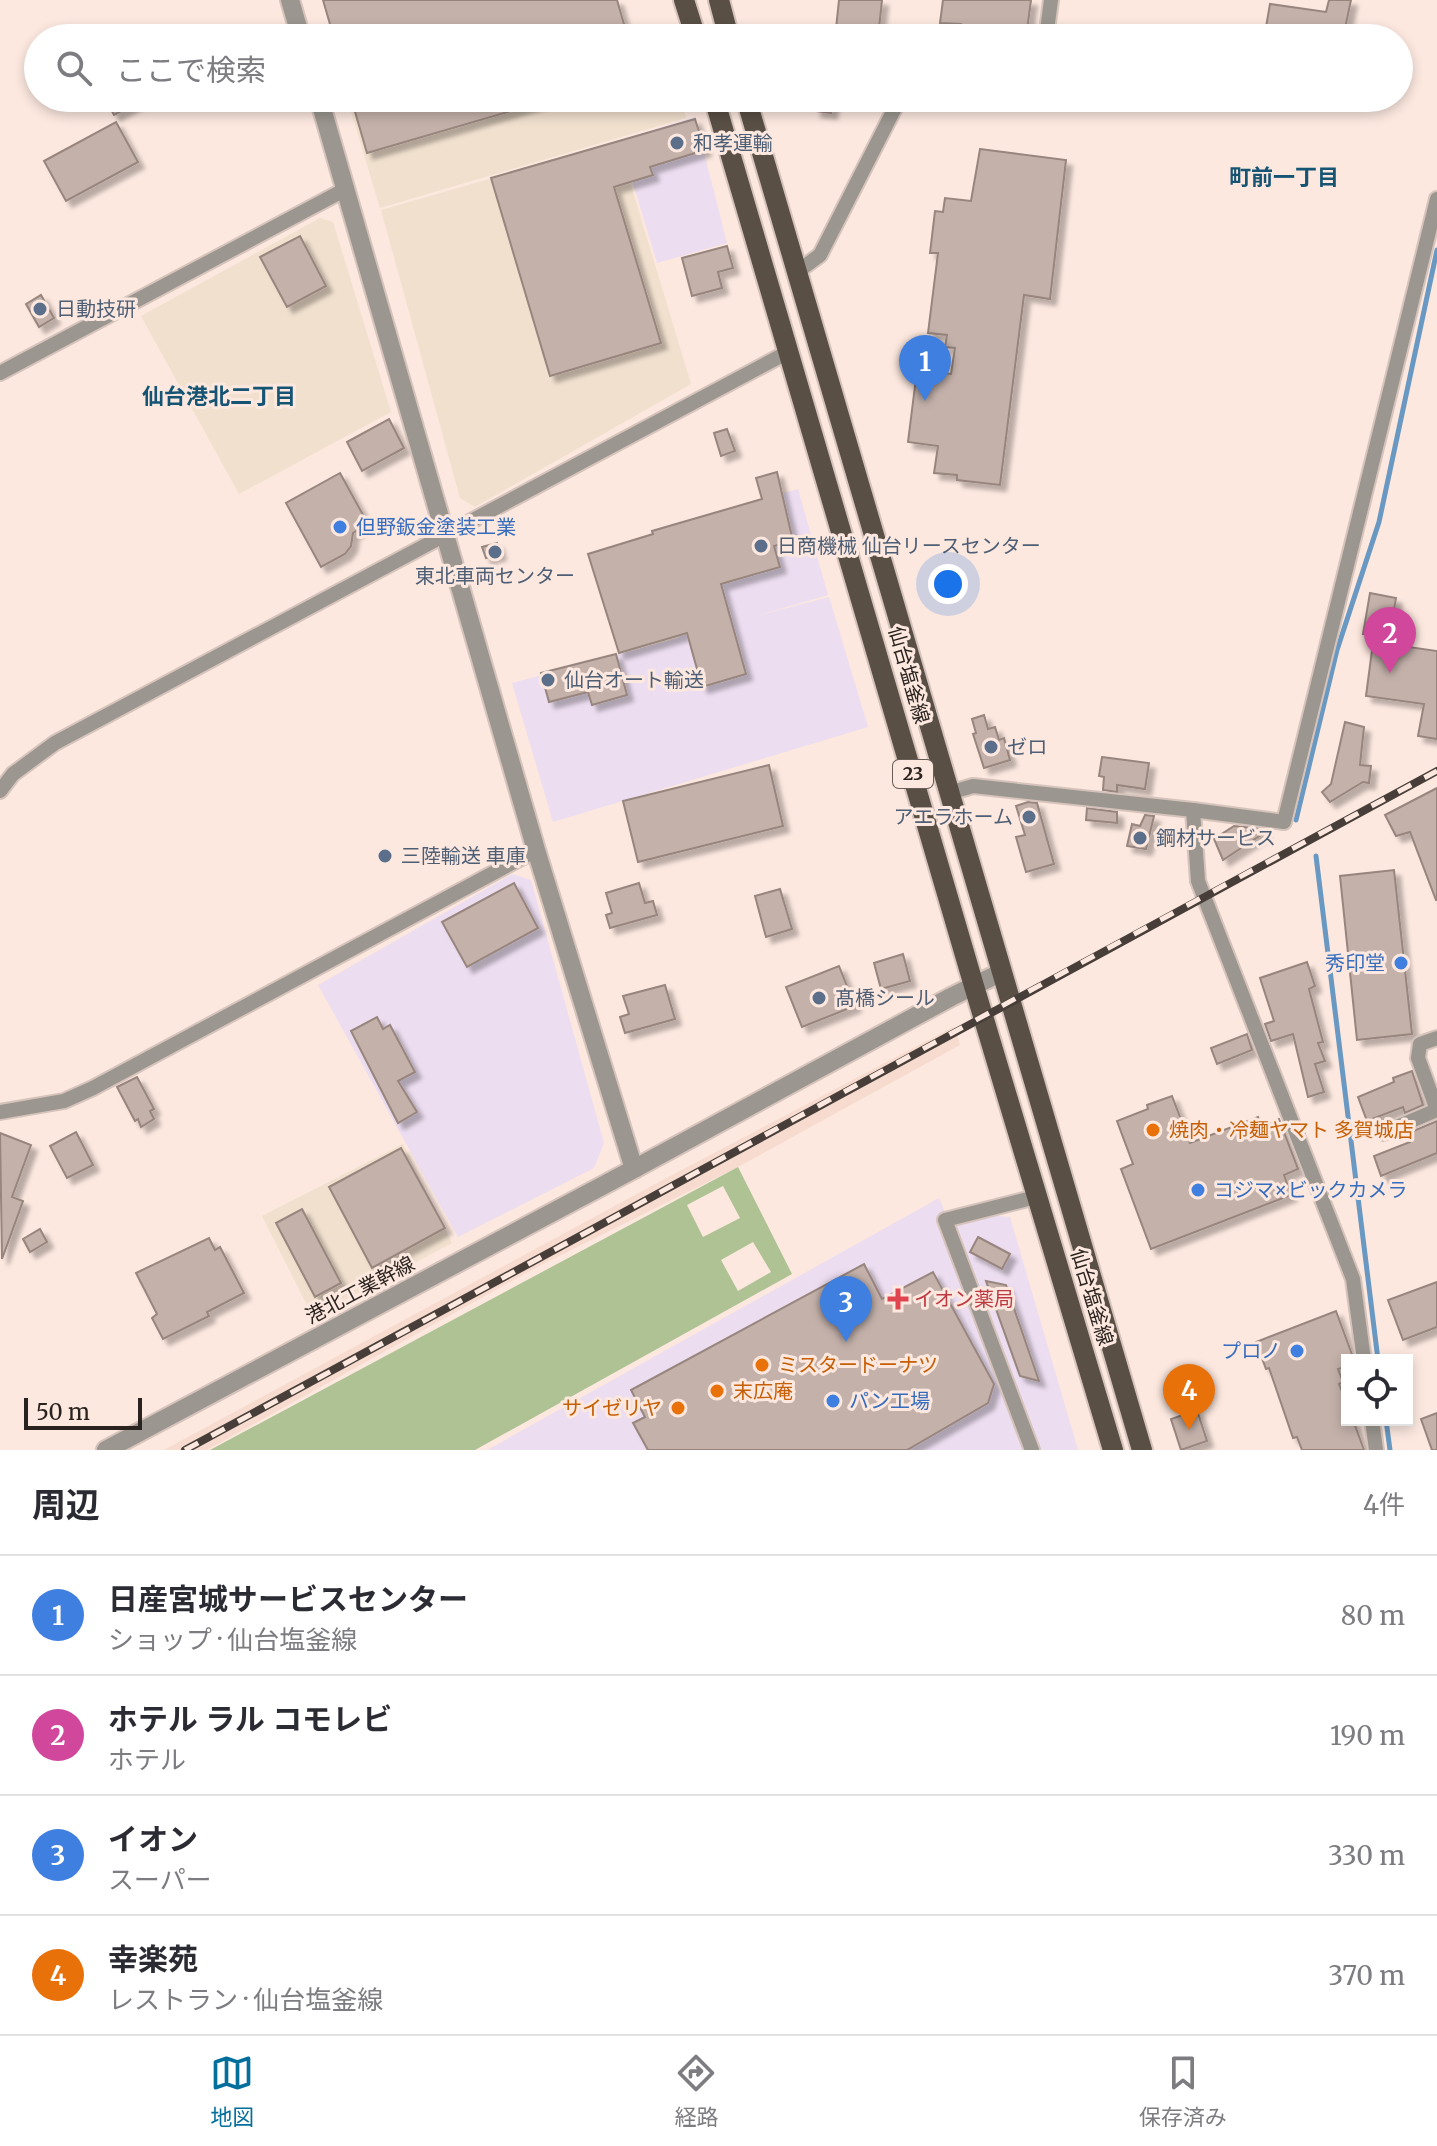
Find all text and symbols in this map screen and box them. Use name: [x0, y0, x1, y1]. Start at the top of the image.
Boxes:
search box: [24, 24, 1413, 112]
icon: search: [52, 46, 96, 90]
text: ここで検索: [116, 51, 266, 89]
place label: 和孝運輸: [693, 130, 773, 155]
marker: 和孝運輸: [668, 134, 686, 152]
district label: 町前一丁目: [1229, 163, 1339, 191]
place label: 日動技研: [56, 296, 136, 321]
marker: 日動技研: [31, 300, 49, 318]
pin: 1: [899, 335, 951, 401]
district label: 仙台港北二丁目: [142, 382, 296, 410]
place label: 但野鈑金塗装工業: [356, 514, 516, 539]
marker: 但野鈑金塗装工業: [331, 518, 349, 536]
place label: 日商機械 仙台リースセンター: [777, 533, 1041, 558]
marker: 日商機械 仙台リースセンター: [752, 537, 770, 555]
marker: 東北車両センター: [486, 543, 504, 561]
place label: 東北車両センター: [415, 563, 575, 588]
your location: [928, 564, 968, 604]
pin: 2: [1364, 607, 1416, 673]
street label: 仙台塩釜線: [884, 623, 935, 726]
place label: 仙台オート輸送: [564, 667, 704, 692]
marker: 仙台オート輸送: [539, 671, 557, 689]
place label: ゼロ: [1007, 734, 1047, 759]
marker: ゼロ: [982, 738, 1000, 756]
road number: 23: [893, 760, 933, 788]
place label: アエラホーム: [894, 804, 1013, 829]
marker: アエラホーム: [1020, 808, 1038, 826]
place label: 鋼材サービス: [1156, 825, 1276, 850]
marker: 鋼材サービス: [1131, 829, 1149, 847]
place label: 三陸輸送 車庫: [401, 843, 526, 868]
marker: 三陸輸送 車庫: [376, 847, 394, 865]
place label: 秀印堂: [1325, 950, 1385, 975]
marker: 秀印堂: [1392, 954, 1410, 972]
place label: 髙橋シール: [835, 985, 935, 1010]
marker: 髙橋シール: [810, 989, 828, 1007]
place label: 焼肉・冷麺ヤマト 多賀城店: [1169, 1117, 1414, 1142]
marker: 焼肉・冷麺ヤマト 多賀城店: [1144, 1121, 1162, 1139]
place label: コジマ×ビックカメラ: [1214, 1177, 1407, 1202]
marker: コジマ×ビックカメラ: [1189, 1181, 1207, 1199]
street label: 仙台塩釜線: [1066, 1245, 1119, 1348]
street label: 港北工業幹線: [301, 1250, 419, 1329]
pin: 3: [820, 1276, 872, 1342]
place label: イオン薬局: [914, 1286, 1014, 1311]
marker: イオン薬局: [889, 1290, 907, 1308]
place label: プロノ: [1221, 1338, 1281, 1363]
marker: プロノ: [1288, 1342, 1306, 1360]
place label: ミスタードーナツ: [778, 1352, 938, 1377]
map controls: [1341, 1354, 1413, 1426]
button: locate: [1341, 1354, 1413, 1426]
marker: ミスタードーナツ: [753, 1356, 771, 1374]
pin: 4: [1163, 1364, 1215, 1430]
place label: 末広庵: [733, 1378, 793, 1403]
marker: 末広庵: [708, 1382, 726, 1400]
place label: パン工場: [849, 1388, 930, 1413]
marker: パン工場: [824, 1392, 842, 1410]
scale bar: [24, 1394, 142, 1430]
place label: サイゼリヤ: [562, 1395, 662, 1420]
text: 50 m: [36, 1398, 90, 1426]
marker: サイゼリヤ: [669, 1399, 687, 1417]
text: 周辺: [32, 1484, 100, 1526]
text: 4件: [1363, 1488, 1405, 1521]
text: 日産宮城サービスセンター: [108, 1580, 468, 1618]
text: 1: [52, 1599, 64, 1632]
text: 80 m: [1341, 1599, 1405, 1632]
text: ショップ · 仙台塩釜線: [108, 1623, 357, 1656]
text: ホテル ラル コモレビ: [108, 1700, 392, 1738]
text: 2: [50, 1719, 66, 1752]
text: 190 m: [1330, 1719, 1405, 1752]
text: ホテル: [108, 1743, 186, 1776]
text: イオン: [108, 1820, 198, 1858]
text: 3: [51, 1839, 65, 1872]
text: 330 m: [1328, 1839, 1405, 1872]
text: スーパー: [108, 1863, 212, 1896]
text: 幸楽苑: [108, 1940, 198, 1978]
text: 4: [50, 1959, 66, 1992]
text: 370 m: [1328, 1959, 1405, 1992]
text: レストラン · 仙台塩釜線: [108, 1983, 383, 2016]
tab: 地図: [210, 2051, 254, 2131]
tab: 経路: [674, 2051, 719, 2131]
tab: 保存済み: [1139, 2051, 1227, 2131]

